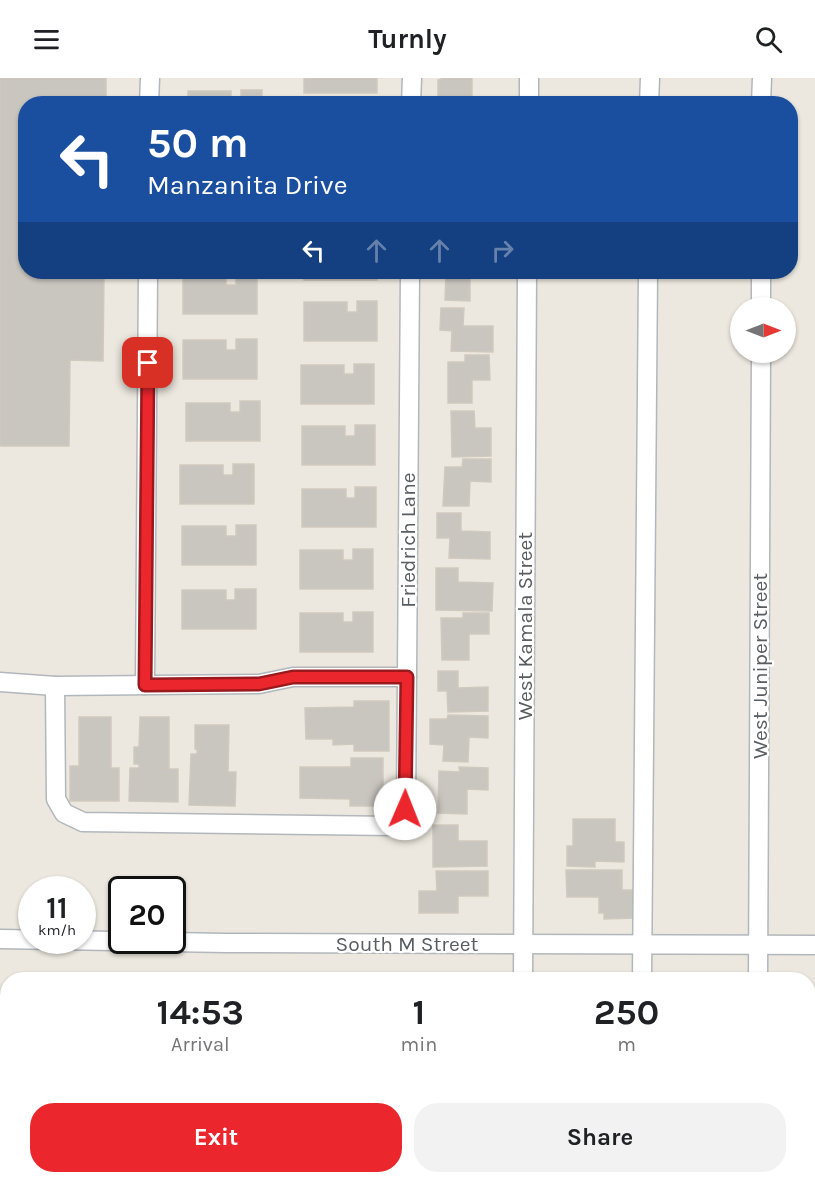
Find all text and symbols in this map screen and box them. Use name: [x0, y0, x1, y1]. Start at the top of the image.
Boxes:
icon: menu: [30, 23, 63, 56]
text: Turnly: [368, 23, 447, 55]
icon: search: [752, 23, 785, 56]
text: 50 m: [147, 118, 249, 168]
icon: left: [48, 120, 126, 198]
text: Manzanita Drive: [147, 169, 348, 201]
icon: left: [297, 234, 330, 267]
icon: ahead: [360, 234, 393, 267]
icon: ahead: [423, 234, 456, 267]
icon: right: [486, 234, 519, 267]
north arrow: [730, 297, 796, 363]
map controls: [730, 297, 796, 363]
pin: [122, 337, 173, 388]
icon: arrive: [131, 346, 164, 379]
street label: Friedrich Lane: [396, 472, 420, 608]
street label: West Kamala Street: [513, 532, 537, 720]
street label: West Juniper Street: [748, 573, 772, 759]
position arrow: [373, 777, 437, 841]
speed limit sign: 20: [108, 876, 186, 954]
text: 11: [46, 890, 68, 926]
text: km/h: [38, 921, 76, 939]
street label: South M Street: [336, 932, 479, 956]
text: 14:53: [157, 991, 244, 1033]
text: 1: [412, 991, 425, 1033]
text: 250: [594, 991, 659, 1033]
text: Arrival: [171, 1033, 230, 1056]
text: min: [401, 1033, 437, 1056]
text: m: [617, 1033, 636, 1056]
button: Exit: [30, 1103, 402, 1172]
button: Share: [414, 1103, 786, 1172]

